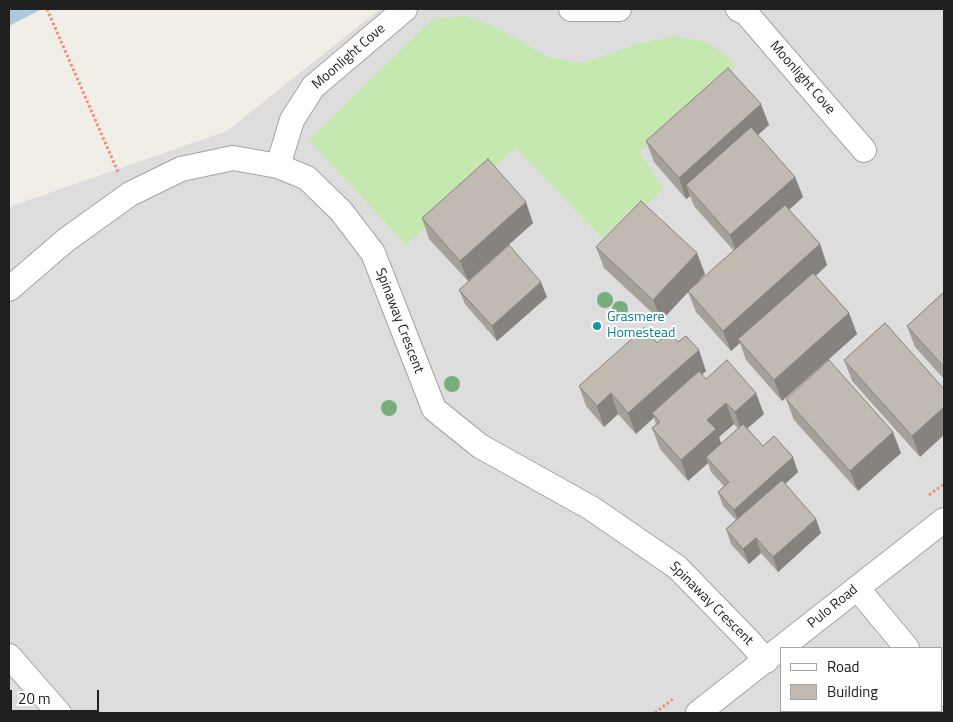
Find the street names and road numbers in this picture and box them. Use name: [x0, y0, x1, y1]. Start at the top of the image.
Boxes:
street label: Moonlight Cove: [309, 21, 389, 93]
street label: Moonlight Cove: [766, 38, 838, 118]
street label: Spinaway Crescent: [371, 266, 427, 376]
street label: Spinaway Crescent: [666, 559, 756, 649]
street label: Pulo Road: [804, 582, 862, 632]

